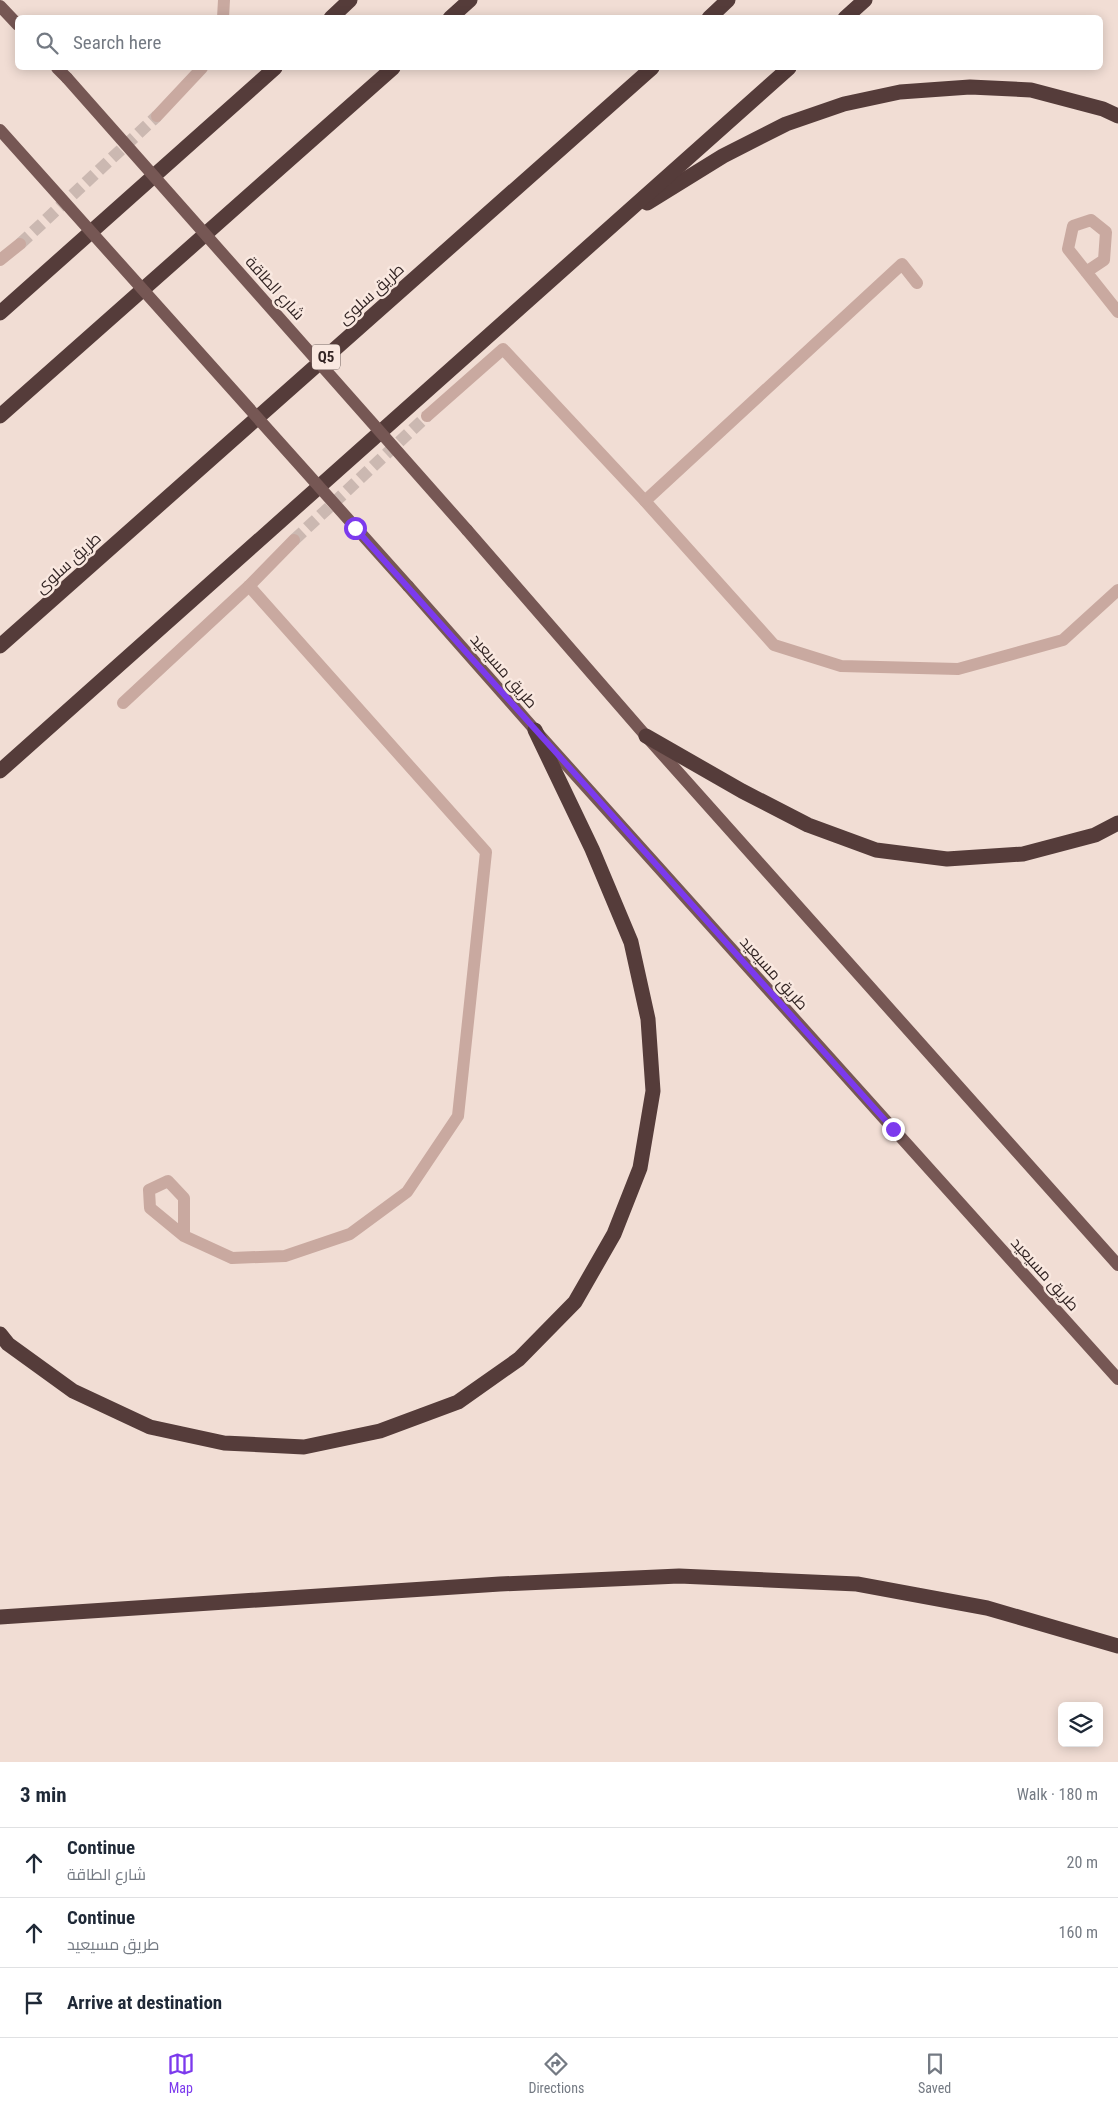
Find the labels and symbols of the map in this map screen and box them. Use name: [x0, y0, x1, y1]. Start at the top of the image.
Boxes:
street label: شارع الطاقة: [240, 252, 309, 325]
street label: طريق سلوى: [334, 260, 408, 329]
road number: Q5: [312, 344, 340, 370]
route start: [344, 517, 367, 540]
street label: طريق سلوى: [31, 529, 105, 598]
street label: طريق مسيعيد: [466, 630, 541, 713]
street label: طريق مسيعيد: [735, 932, 812, 1014]
route end: [882, 1118, 905, 1141]
street label: طريق مسيعيد: [1006, 1233, 1083, 1315]

